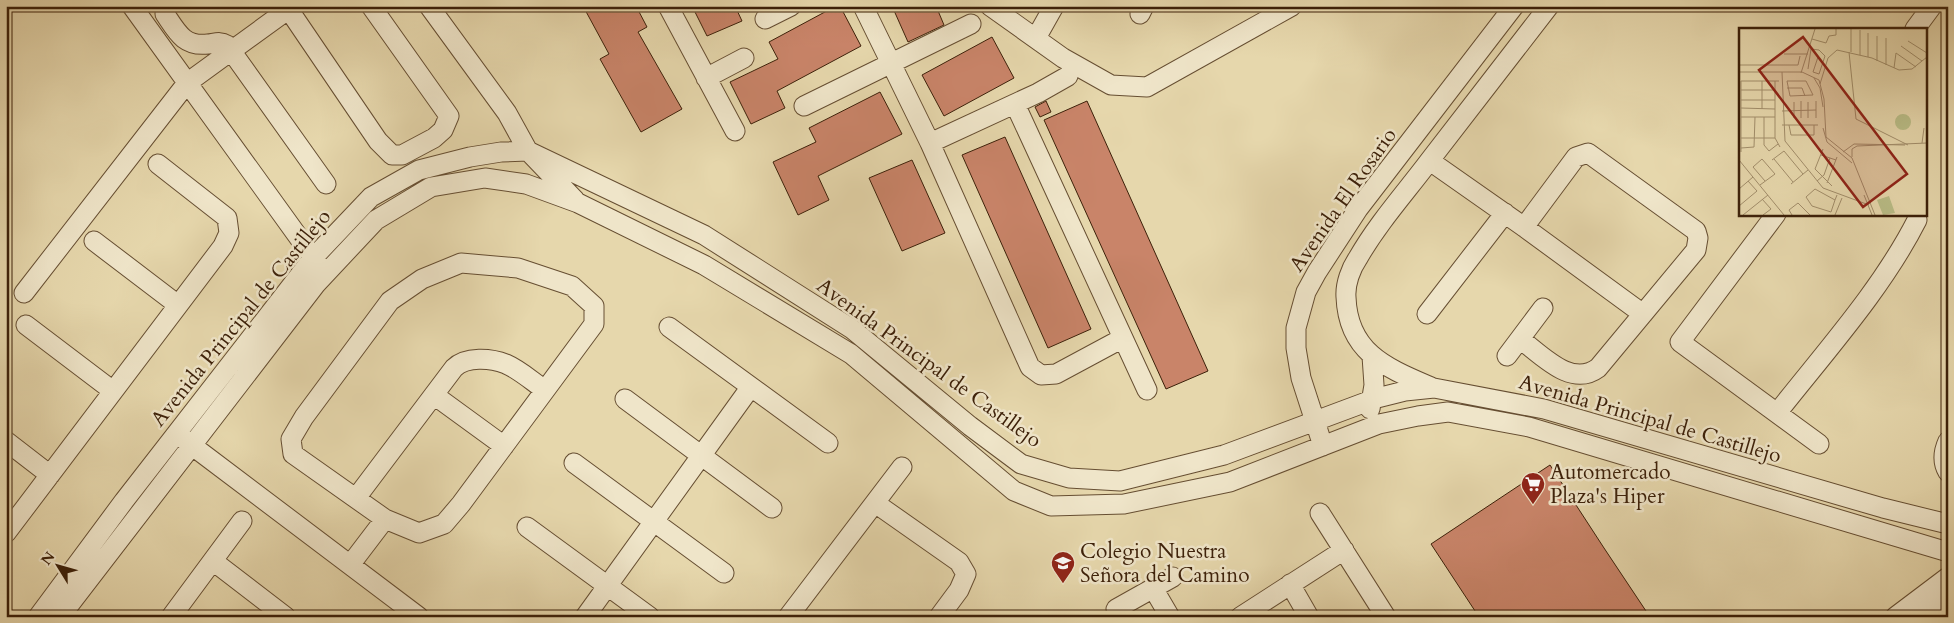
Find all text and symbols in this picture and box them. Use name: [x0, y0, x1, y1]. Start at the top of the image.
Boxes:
inset map: [1739, 28, 1926, 215]
street label: Avenida El Rosario: [1282, 122, 1404, 278]
street label: Avenida Principal de Castillejo: [144, 203, 338, 433]
street label: Avenida Principal de Castillejo: [810, 271, 1048, 455]
street label: Avenida Principal de Castillejo: [1515, 368, 1785, 470]
place label: Automercado Plaza's Hiper: [1550, 458, 1671, 511]
supermarket icon: Automercado Plaza's Hiper: [1520, 471, 1546, 505]
place label: Colegio Nuestra Señora del Camino: [1080, 537, 1250, 590]
north arrow: [32, 540, 82, 590]
text: N: [37, 548, 59, 569]
school or university icon: Colegio Nuestra Señora del Camino: [1050, 550, 1076, 584]

